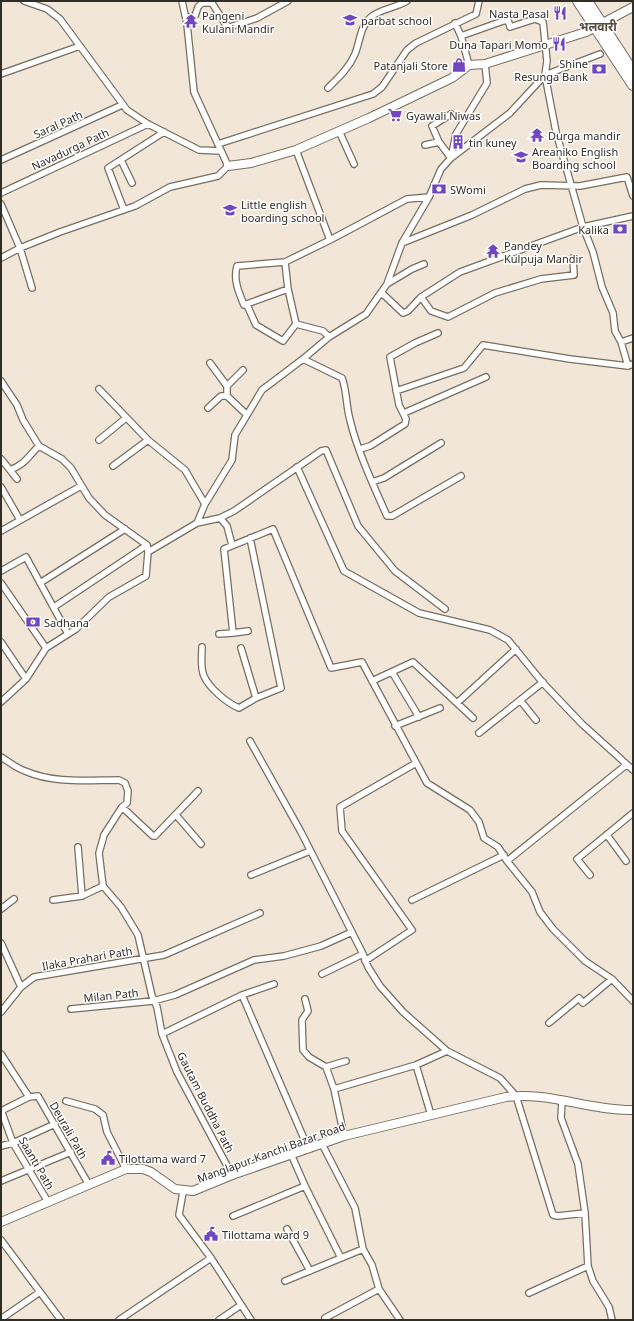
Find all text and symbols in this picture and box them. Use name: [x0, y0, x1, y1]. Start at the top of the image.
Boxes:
restaurant icon: Nasta Pasal: [552, 5, 568, 21]
place label: Nasta Pasal: [489, 6, 549, 21]
place label: Pangeni Kulani Mandir: [202, 8, 275, 36]
school or university icon: parbat school: [342, 12, 358, 28]
temple icon: Pangeni Kulani Mandir: [183, 13, 199, 29]
place label: parbat school: [361, 13, 432, 28]
district label: भलवारी: [579, 18, 617, 35]
restaurant icon: Duna Tapari Momo: [551, 36, 567, 52]
place label: Duna Tapari Momo: [449, 37, 548, 52]
place label: Shine Resunga Bank: [514, 56, 588, 84]
shop icon: Patanjali Store: [451, 57, 467, 73]
place label: Patanjali Store: [373, 58, 448, 73]
bank icon: Shine Resunga Bank: [591, 61, 607, 77]
street label: Saral Path: [31, 107, 85, 141]
supermarket icon: Gyawali Niwas: [387, 107, 403, 123]
place label: Gyawali Niwas: [406, 108, 480, 123]
street label: Navadurga Path: [29, 125, 111, 173]
temple icon: Durga mandir: [529, 127, 545, 143]
place label: Durga mandir: [548, 128, 621, 143]
building icon: tin kuney: [450, 134, 466, 150]
place label: tin kuney: [469, 135, 517, 150]
place label: Areaniko English Boarding school: [532, 144, 618, 172]
school or university icon: Areaniko English Boarding school: [513, 149, 529, 165]
bank icon: SWomi: [431, 181, 447, 197]
place label: SWomi: [450, 182, 486, 197]
place label: Little english boarding school: [241, 197, 324, 225]
school or university icon: Little english boarding school: [222, 202, 238, 218]
bank icon: Kalika: [612, 221, 628, 237]
place label: Kalika: [578, 222, 609, 237]
place label: Pandey Kulpuja Mandir: [504, 238, 583, 266]
temple icon: Pandey Kulpuja Mandir: [485, 243, 501, 259]
bank icon: Sadhana: [25, 614, 41, 630]
place label: Sadhana: [44, 615, 89, 630]
street label: Ilaka Prahari Path: [41, 943, 133, 973]
street label: Milan Path: [83, 985, 139, 1005]
street label: Gautam Buddha Path: [174, 1049, 238, 1155]
street label: Deurali Path: [47, 1099, 91, 1161]
street label: Manglapur-Kanchi Bazar Road: [195, 1118, 347, 1186]
street label: Saanti Path: [16, 1134, 58, 1192]
public building icon: Tilottama ward 7: [100, 1150, 116, 1166]
place label: Tilottama ward 7: [119, 1151, 206, 1166]
public building icon: Tilottama ward 9: [203, 1226, 219, 1242]
place label: Tilottama ward 9: [222, 1227, 309, 1242]

